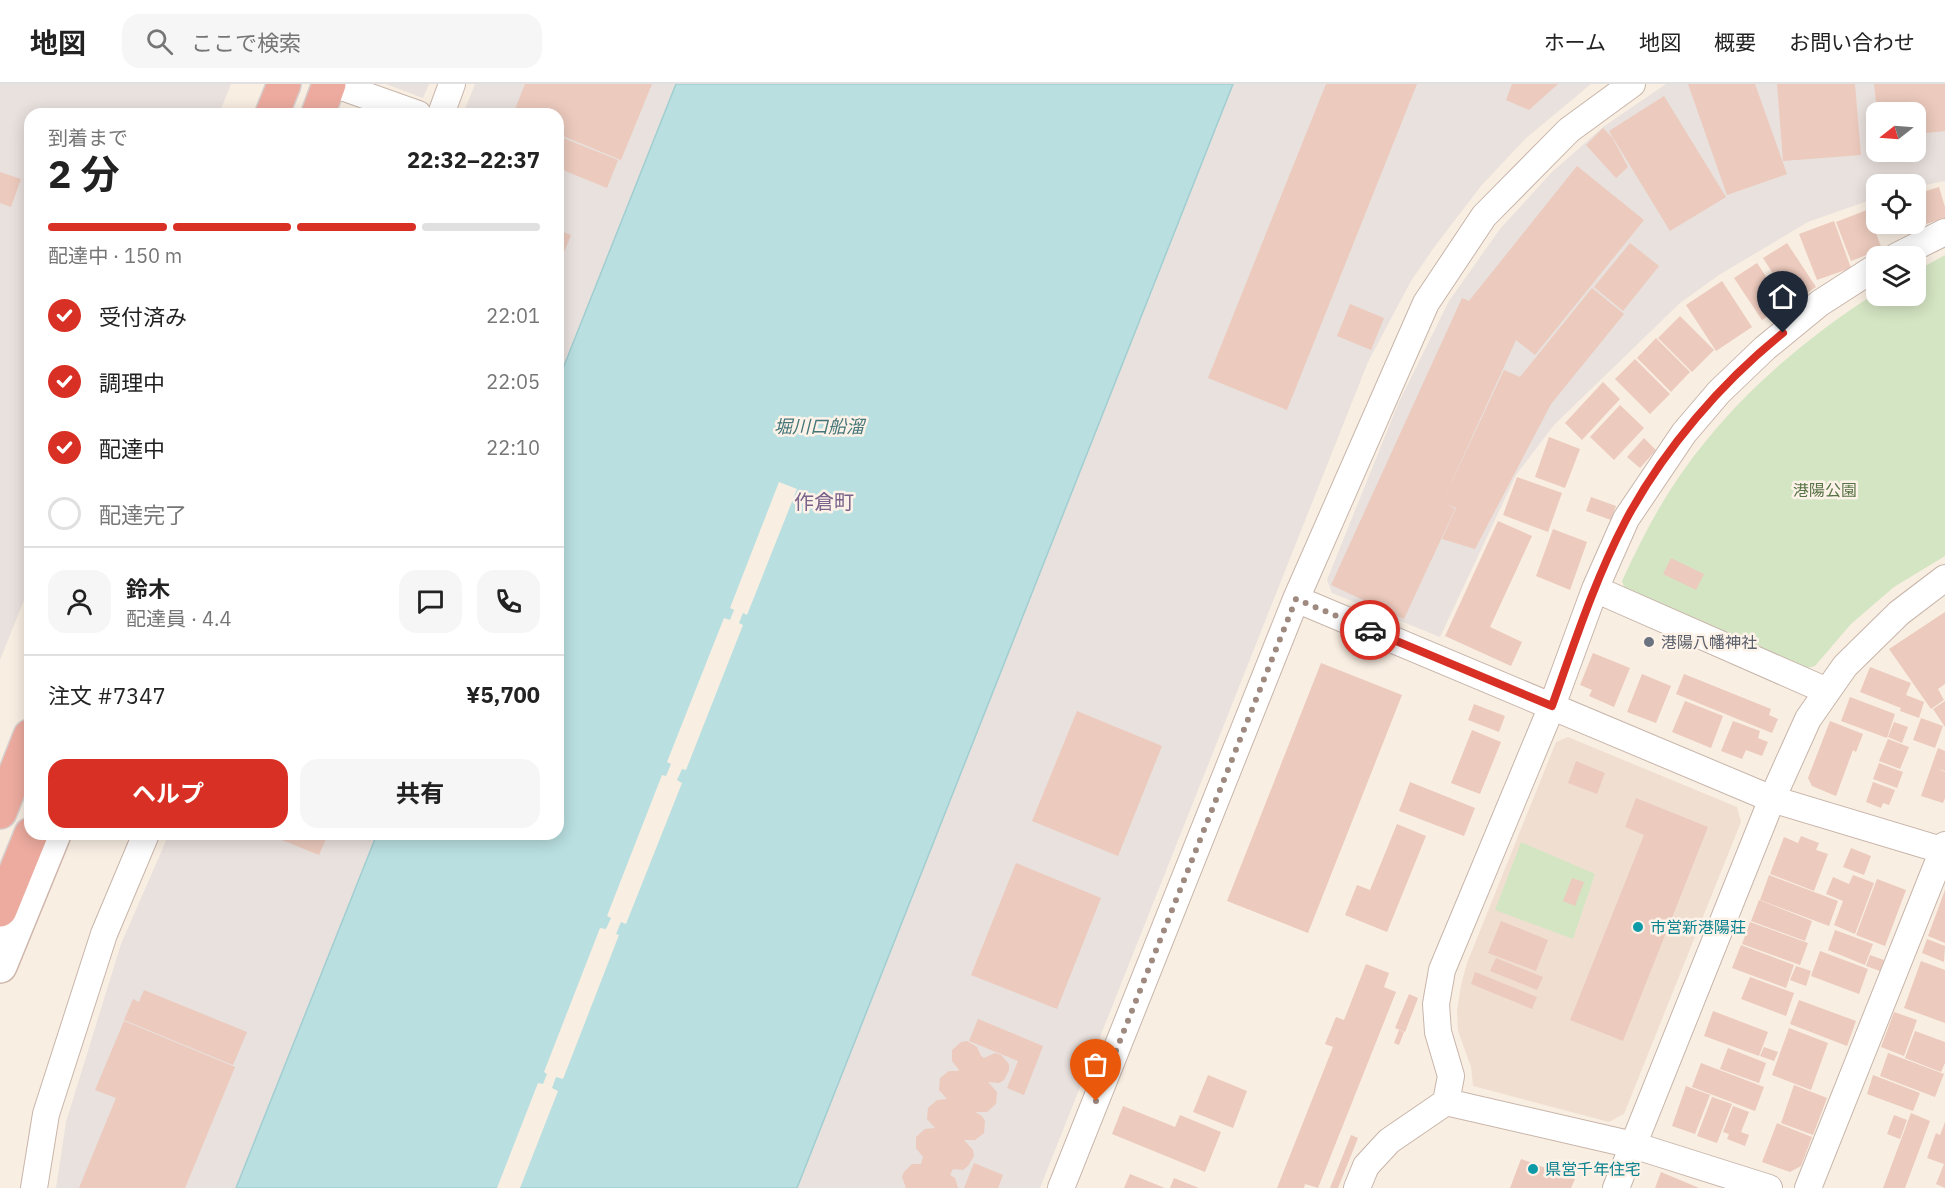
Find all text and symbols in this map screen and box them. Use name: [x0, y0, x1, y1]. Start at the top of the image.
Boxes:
search box: [122, 14, 542, 68]
text: 地図: [30, 24, 86, 61]
icon: search: [143, 25, 176, 58]
text: ここで検索: [191, 28, 301, 57]
text: ホーム: [1544, 28, 1606, 56]
text: 地図: [1639, 28, 1681, 56]
text: 概要: [1714, 28, 1756, 56]
text: お問い合わせ: [1789, 28, 1915, 56]
north arrow: [1866, 102, 1926, 162]
map controls: [1866, 102, 1926, 306]
text: 到着まで: [48, 124, 128, 151]
text: 22:32–22:37: [407, 145, 540, 174]
text: 2 分: [48, 148, 120, 199]
button: locate: [1866, 174, 1926, 234]
text: 配達中 · 150 m: [48, 242, 182, 269]
button: layers: [1866, 246, 1926, 306]
pin: [1757, 271, 1808, 333]
icon: home: [1766, 280, 1799, 313]
icon: check: [48, 299, 81, 332]
text: 受付済み: [99, 302, 187, 331]
text: 22:01: [486, 302, 540, 329]
icon: check: [48, 365, 81, 398]
text: 調理中: [99, 368, 165, 397]
text: 22:05: [486, 368, 540, 395]
water label: 堀川口船溜: [774, 415, 867, 438]
icon: check: [48, 431, 81, 464]
text: 配達中: [99, 434, 165, 463]
text: 22:10: [486, 434, 540, 461]
park label: 港陽公園: [1793, 480, 1857, 500]
district label: 作倉町: [794, 488, 854, 515]
text: 配達完了: [99, 500, 187, 529]
button: person: [48, 570, 111, 633]
button: chat: [399, 570, 462, 633]
button: phone: [477, 570, 540, 633]
text: 鈴木: [126, 574, 170, 603]
courier: [1340, 600, 1400, 660]
text: 配達員 · 4.4: [126, 605, 231, 632]
icon: car: [1354, 614, 1387, 647]
place label: 港陽八幡神社: [1661, 632, 1757, 652]
marker: 港陽八幡神社: [1642, 635, 1656, 649]
text: ¥5,700: [466, 680, 540, 709]
text: 注文 #7347: [48, 681, 166, 710]
button: ヘルプ: [48, 759, 288, 828]
button: 共有: [300, 759, 540, 828]
place label: 市営新港陽荘: [1650, 917, 1746, 937]
marker: 市営新港陽荘: [1631, 920, 1645, 934]
pin: [1070, 1039, 1121, 1101]
icon: bag: [1079, 1048, 1112, 1081]
place label: 県営千年住宅: [1545, 1159, 1641, 1179]
marker: 県営千年住宅: [1526, 1162, 1540, 1176]

